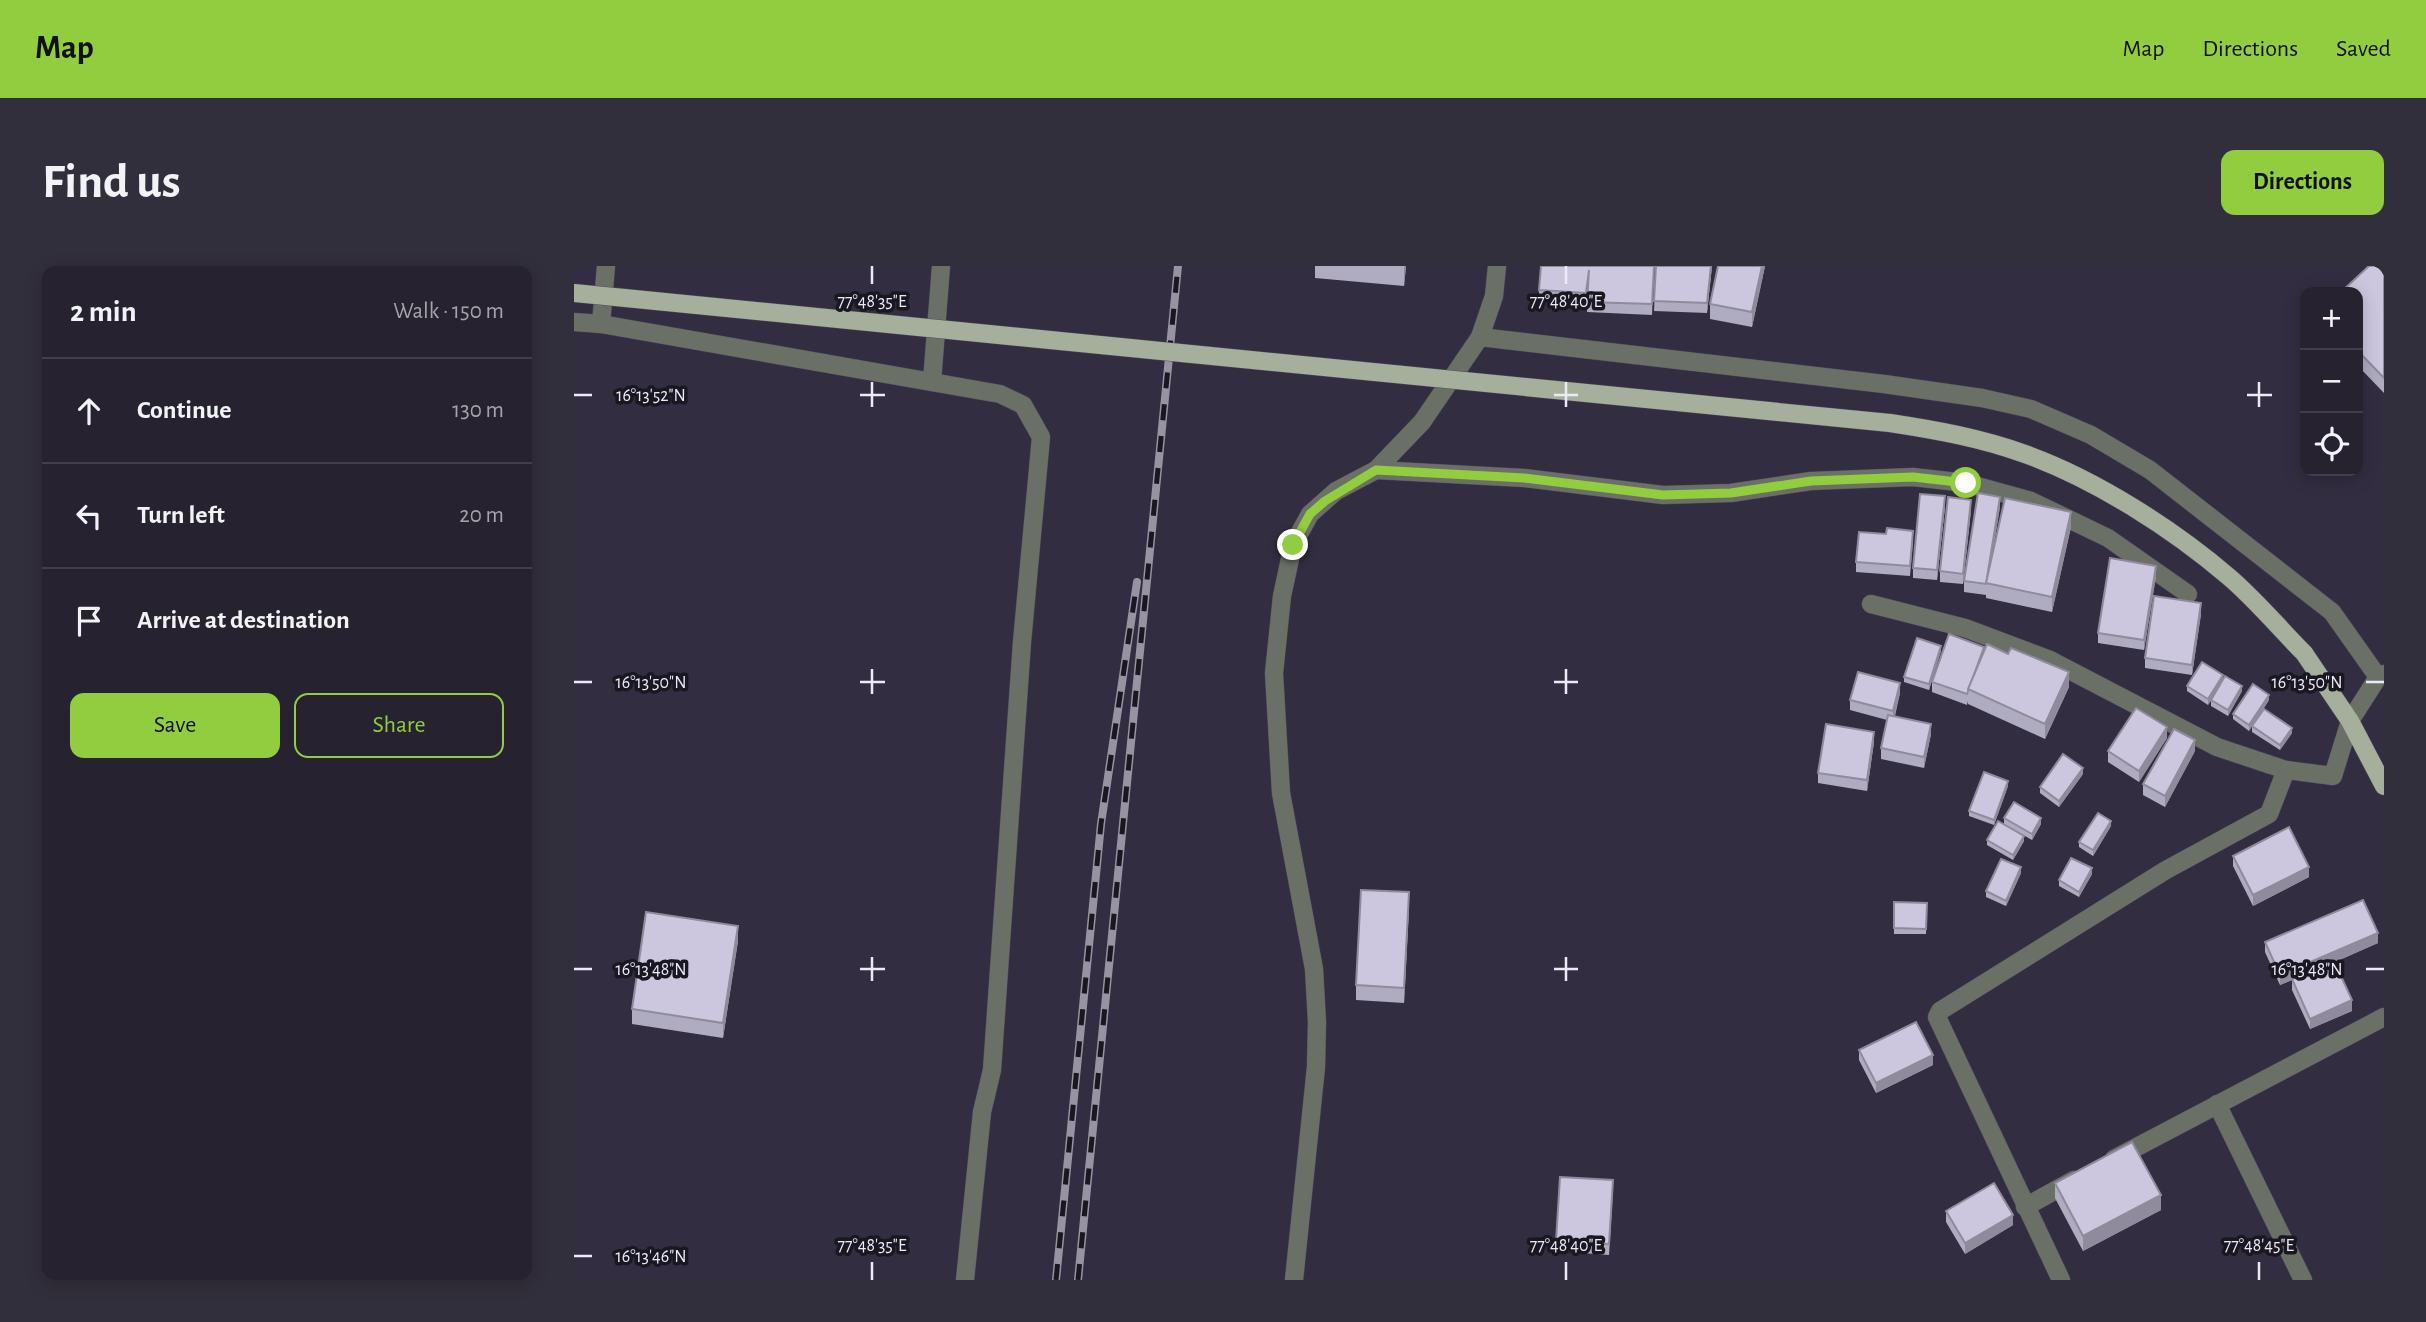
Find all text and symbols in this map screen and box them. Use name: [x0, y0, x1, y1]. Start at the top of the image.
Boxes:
text: Map: [35, 32, 94, 65]
text: Map: [2122, 37, 2164, 61]
text: Directions: [2202, 37, 2298, 61]
text: Saved: [2336, 37, 2391, 61]
button: Directions: [2221, 150, 2384, 215]
text: Find us: [42, 158, 181, 207]
map controls: [2300, 287, 2363, 476]
button: +: [2300, 287, 2363, 350]
text: 77°48'35"E: [837, 293, 907, 311]
text: 77°48'40"E: [1530, 293, 1602, 311]
text: 2 min: [70, 297, 137, 327]
text: Walk · 150 m: [393, 300, 504, 323]
button: −: [2300, 350, 2363, 413]
text: 16°13'52"N: [616, 387, 686, 405]
icon: ahead: [70, 392, 108, 430]
text: Continue: [137, 397, 232, 423]
text: 130 m: [452, 399, 504, 422]
button: locate: [2300, 413, 2363, 476]
route start: [1950, 467, 1981, 498]
icon: left: [70, 497, 108, 535]
text: Turn left: [137, 502, 225, 528]
text: 20 m: [459, 504, 504, 527]
route end: [1277, 529, 1308, 560]
icon: arrive: [70, 602, 108, 640]
text: Arrive at destination: [137, 607, 350, 633]
text: 16°13'50"N: [616, 674, 686, 692]
text: 16°13'50"N: [2272, 674, 2342, 692]
button: Save: [70, 693, 280, 758]
button: Share: [294, 693, 504, 758]
text: 16°13'48"N: [615, 961, 687, 979]
text: 16°13'48"N: [2271, 961, 2343, 979]
text: 77°48'35"E: [837, 1237, 907, 1255]
text: 77°48'40"E: [1530, 1237, 1602, 1255]
text: 77°48'45"E: [2224, 1237, 2294, 1255]
text: 16°13'46"N: [616, 1248, 686, 1266]

